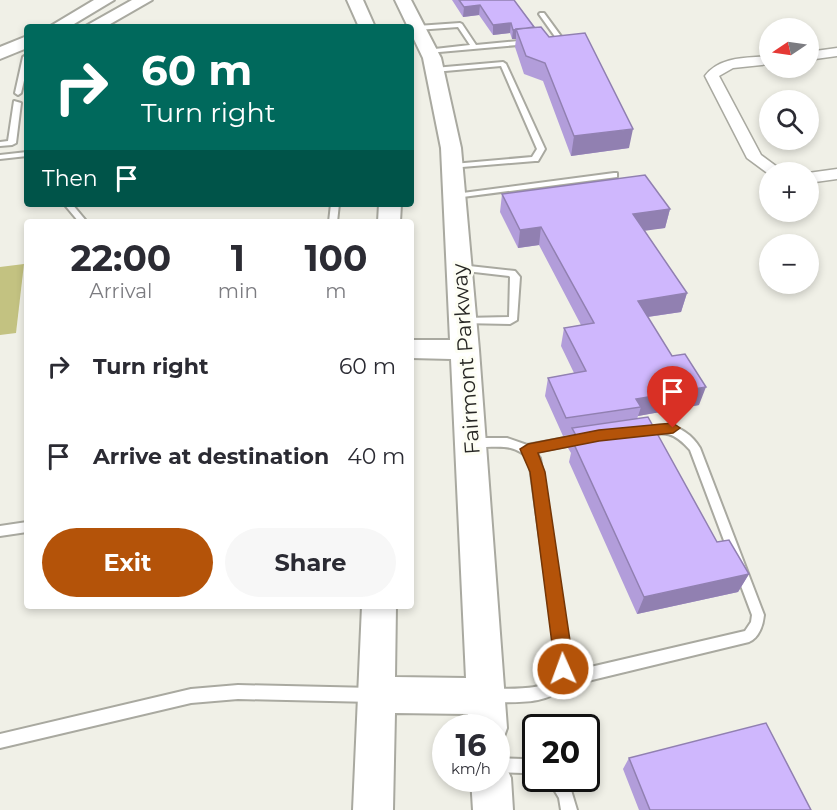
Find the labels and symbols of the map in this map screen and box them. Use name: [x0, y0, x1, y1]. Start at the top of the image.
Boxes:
north arrow: [759, 18, 819, 78]
street label: Fairmont Parkway: [446, 262, 485, 455]
pin: [647, 366, 698, 428]
position arrow: [531, 637, 595, 701]
speed limit sign: 20: [522, 714, 600, 792]

